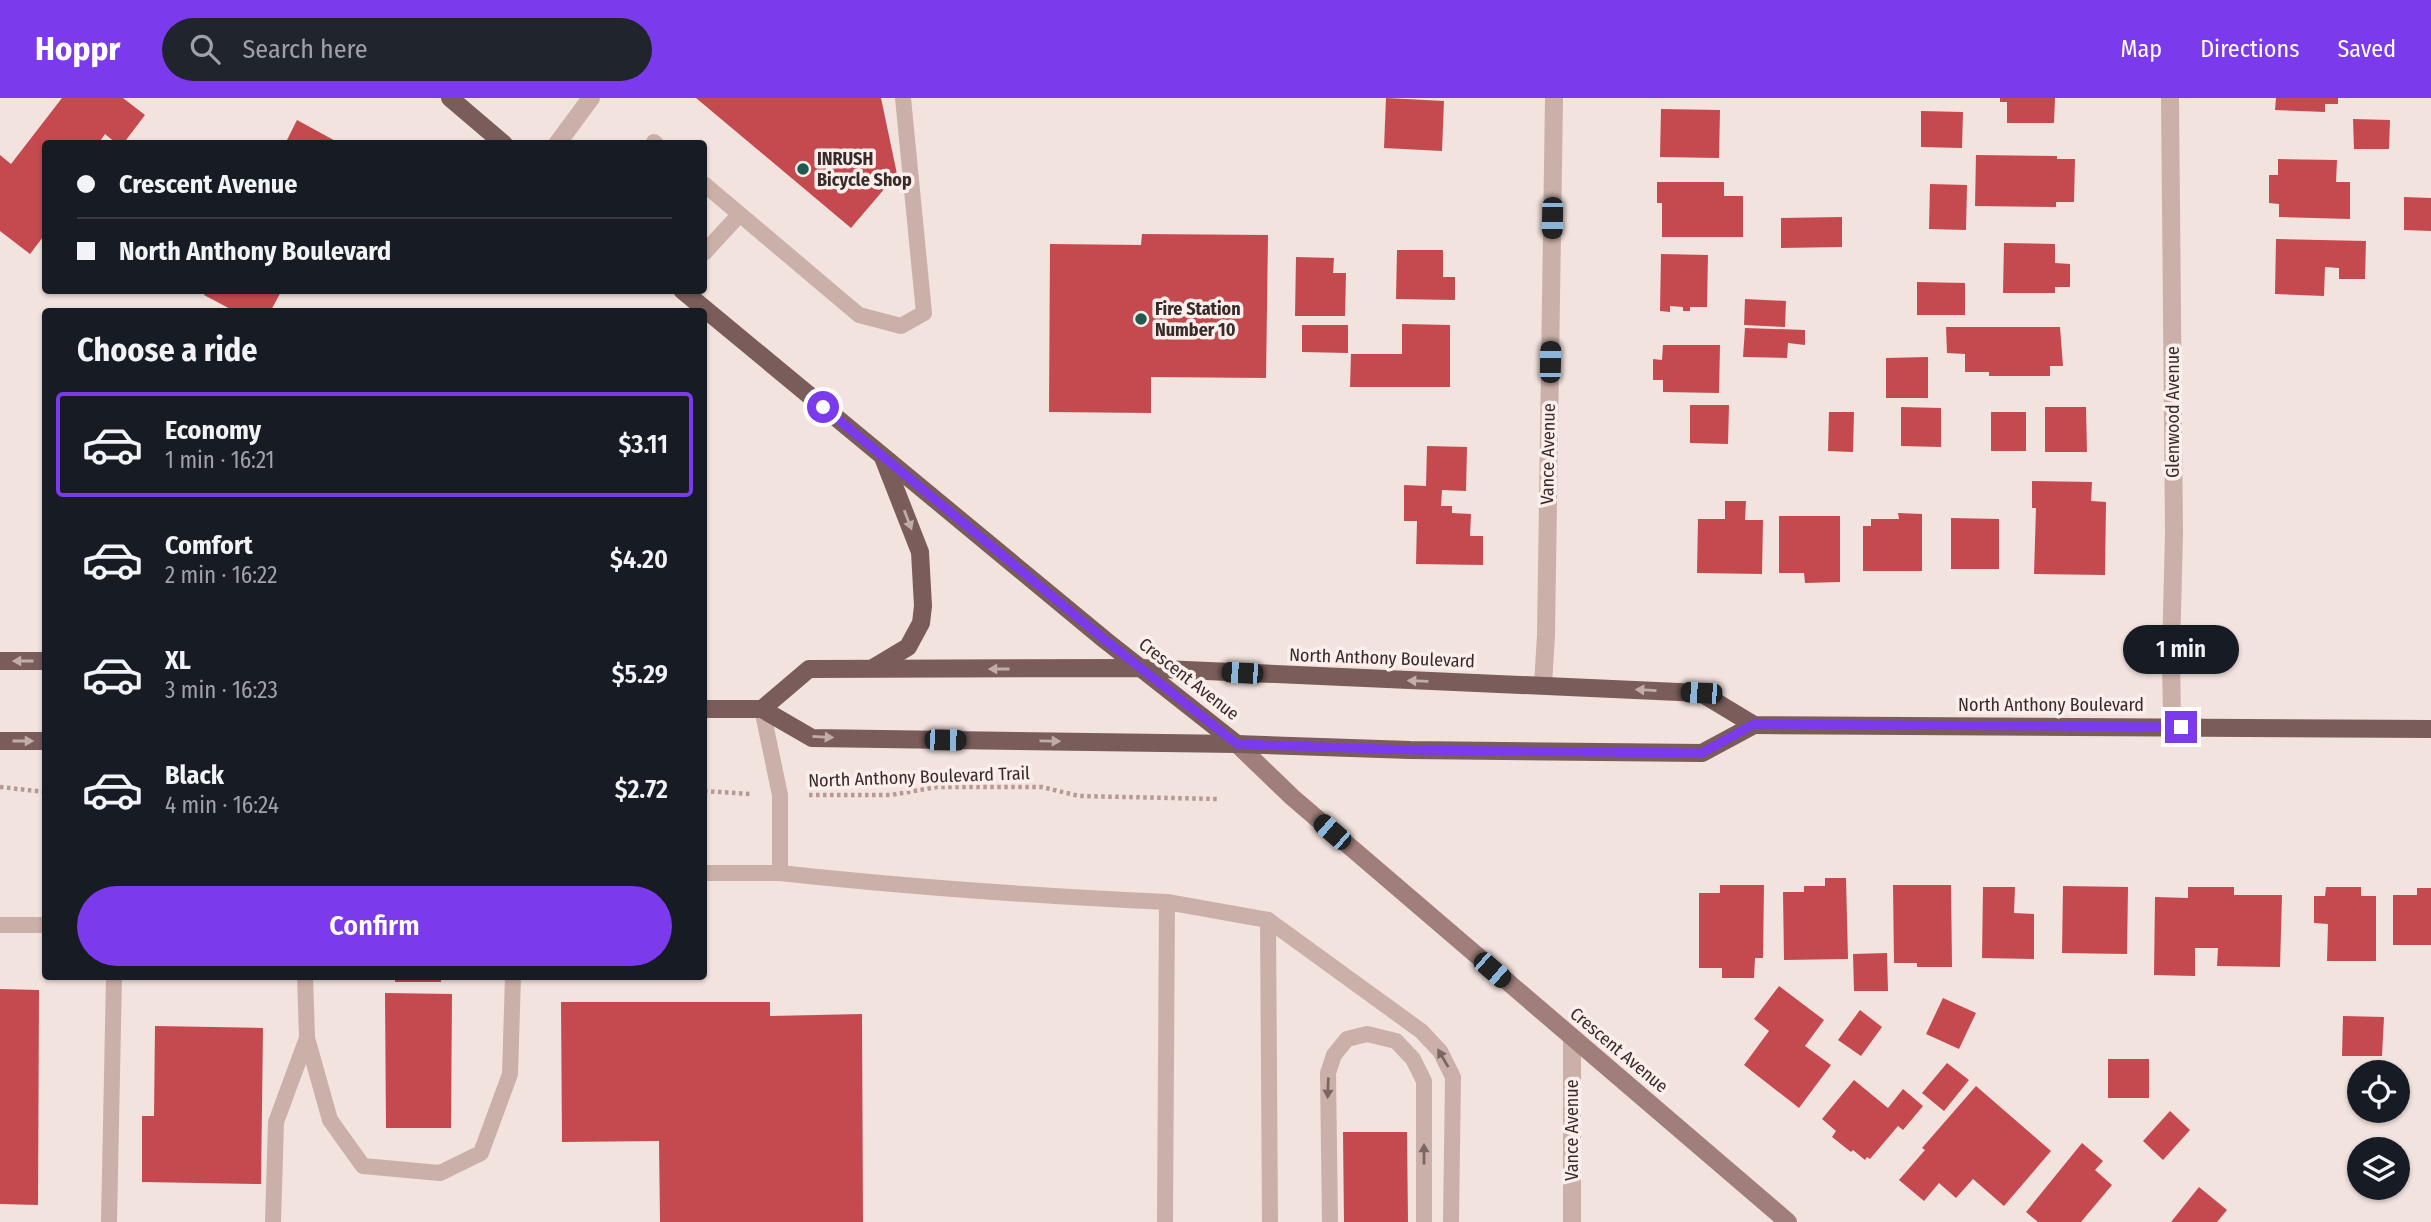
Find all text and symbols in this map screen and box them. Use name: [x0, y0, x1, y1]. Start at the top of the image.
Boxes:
search box: [162, 18, 652, 81]
text: Hoppr: [35, 29, 120, 69]
icon: search: [186, 30, 224, 68]
text: Search here: [242, 34, 368, 65]
text: Map: [2121, 35, 2162, 63]
text: Directions: [2200, 35, 2299, 63]
text: Saved: [2337, 35, 2396, 63]
place label: INRUSH Bicycle Shop: [817, 148, 912, 191]
marker: INRUSH Bicycle Shop: [795, 161, 811, 177]
text: Crescent Avenue: [119, 169, 297, 200]
car: [1542, 197, 1563, 239]
text: North Anthony Boulevard: [119, 236, 391, 267]
place label: Fire Station Number 10: [1155, 298, 1241, 341]
marker: Fire Station Number 10: [1133, 311, 1149, 327]
text: Choose a ride: [77, 331, 258, 369]
car: [1540, 341, 1561, 383]
street label: Glenwood Avenue: [2162, 346, 2184, 478]
route start: [807, 391, 839, 423]
street label: Vance Avenue: [1536, 403, 1560, 505]
icon: car: [81, 413, 144, 476]
text: Economy: [165, 415, 261, 446]
text: $3.11: [618, 429, 668, 460]
text: 1 min · 16:21: [165, 446, 275, 474]
one-way arrow: [903, 510, 914, 531]
icon: car: [81, 528, 144, 591]
text: Comfort: [165, 530, 253, 561]
text: $4.20: [610, 544, 668, 575]
text: 2 min · 16:22: [165, 561, 277, 589]
callout: 1 min: [2123, 626, 2239, 674]
street label: Crescent Avenue: [1134, 633, 1244, 725]
text: 1 min: [2156, 635, 2206, 663]
icon: car: [81, 643, 144, 706]
street label: North Anthony Boulevard: [1289, 644, 1475, 672]
text: XL: [165, 645, 191, 676]
one-way arrow: [12, 655, 34, 667]
text: $5.29: [612, 659, 668, 690]
car: [1221, 661, 1264, 685]
one-way arrow: [987, 663, 1009, 675]
one-way arrow: [1407, 675, 1429, 687]
text: 3 min · 16:23: [165, 676, 278, 704]
car: [1680, 681, 1723, 705]
one-way arrow: [1635, 684, 1657, 695]
street label: North Anthony Boulevard: [1958, 694, 2144, 716]
route end: [2165, 711, 2197, 743]
car: [924, 729, 967, 751]
one-way arrow: [812, 732, 834, 743]
one-way arrow: [12, 735, 34, 747]
one-way arrow: [1039, 736, 1061, 747]
icon: car: [81, 758, 144, 821]
text: Black: [165, 760, 224, 791]
street label: North Anthony Boulevard Trail: [808, 762, 1030, 792]
text: $2.72: [615, 774, 668, 805]
text: 4 min · 16:24: [165, 791, 279, 819]
car: [1310, 810, 1355, 854]
button: Confirm: [77, 886, 672, 966]
car: [1470, 948, 1515, 992]
street label: Crescent Avenue: [1566, 1003, 1673, 1097]
one-way arrow: [1437, 1049, 1449, 1068]
map controls: [2347, 1060, 2410, 1200]
button: locate: [2347, 1060, 2410, 1123]
one-way arrow: [1322, 1078, 1334, 1100]
street label: Vance Avenue: [1561, 1079, 1583, 1181]
button: layers: [2347, 1137, 2410, 1200]
one-way arrow: [1418, 1143, 1430, 1165]

